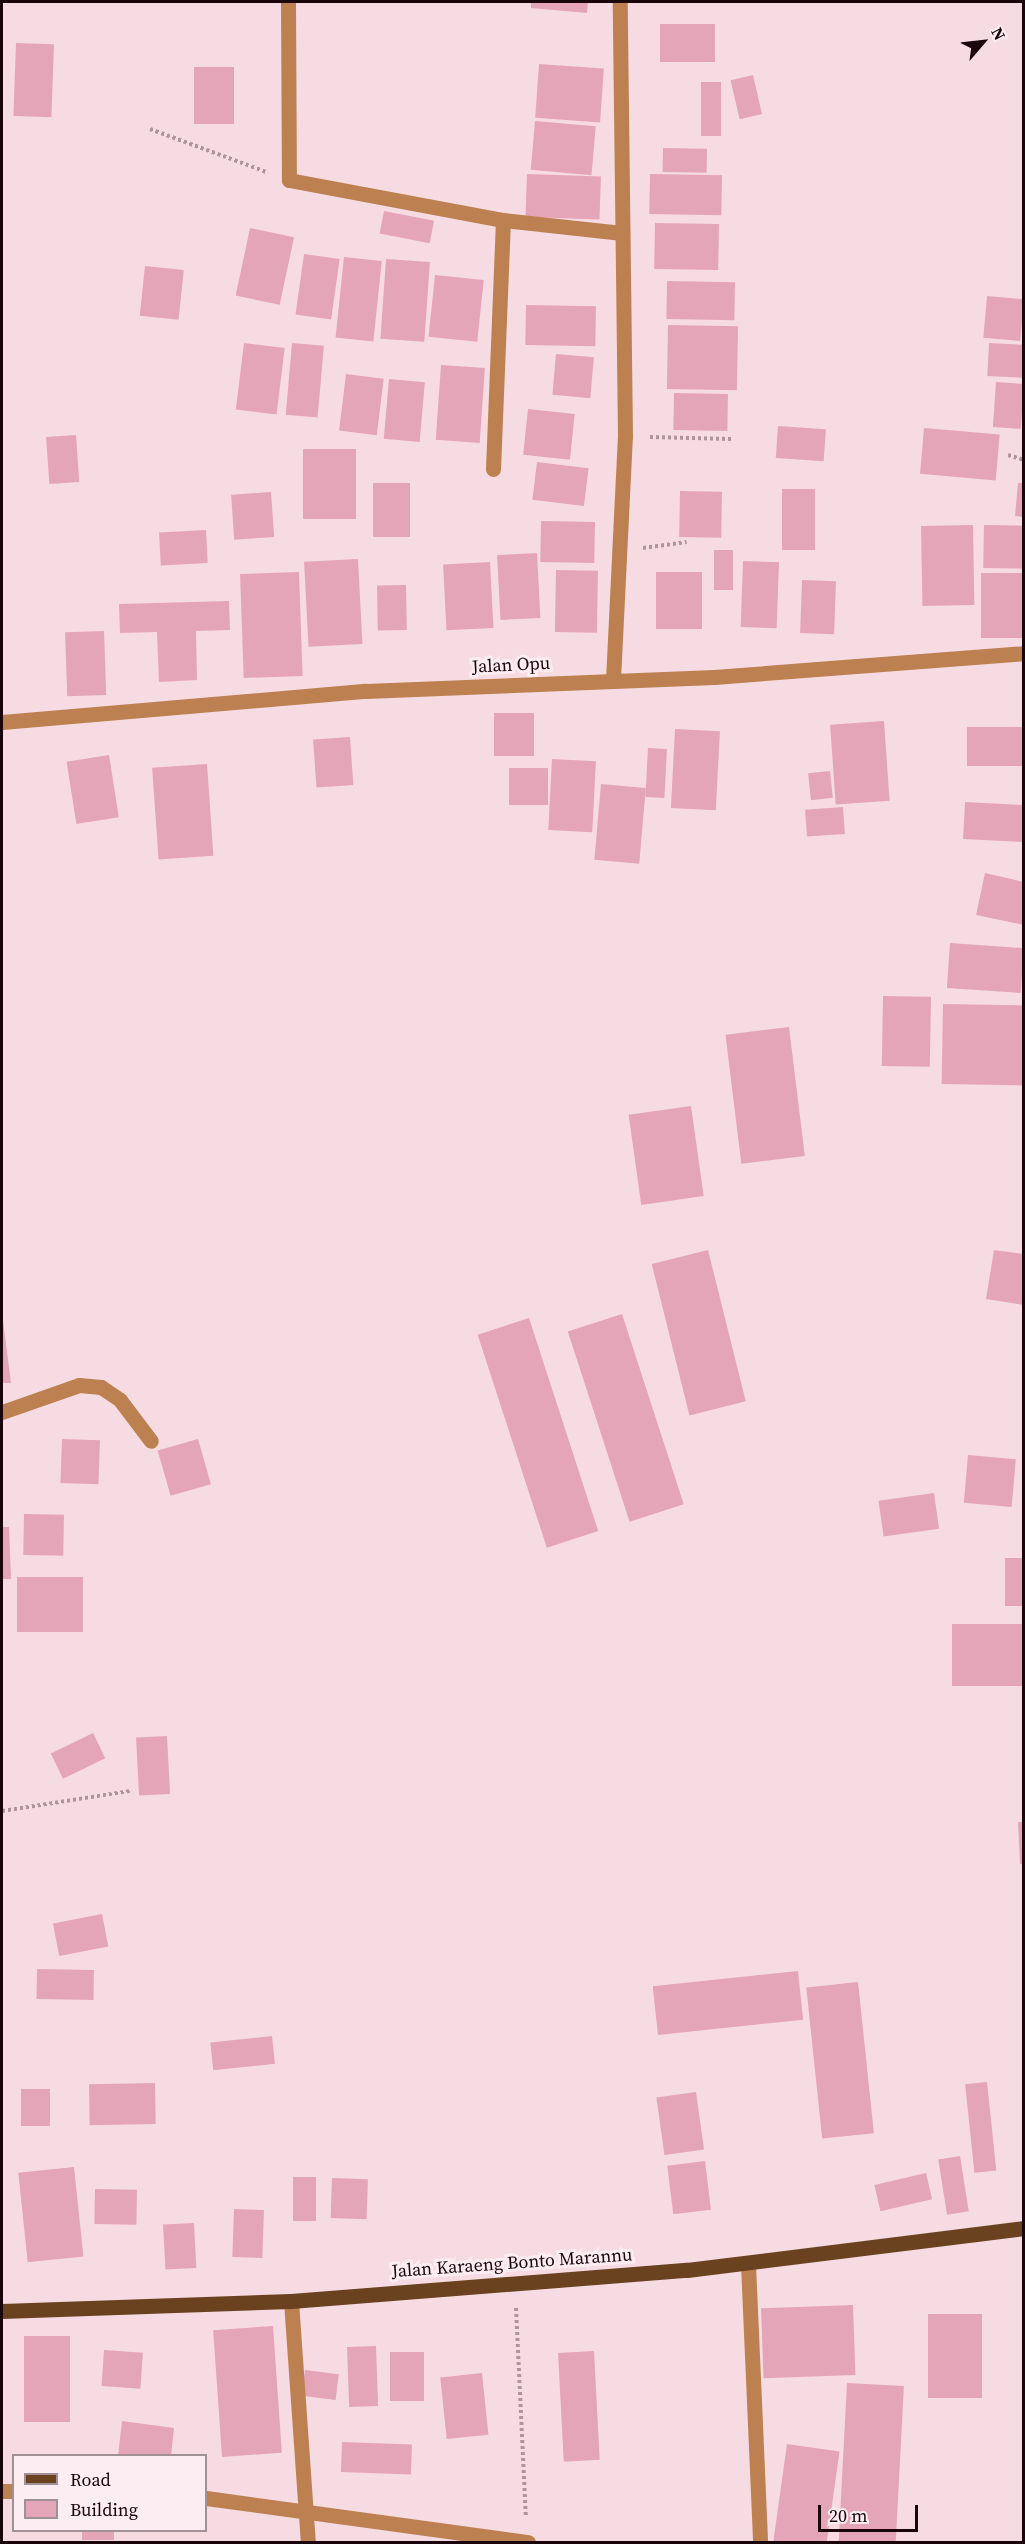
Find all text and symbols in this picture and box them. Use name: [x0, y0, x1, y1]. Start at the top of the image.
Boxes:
north arrow: [953, 12, 1013, 72]
text: N: [986, 23, 1011, 44]
street label: Jalan Opu: [471, 652, 551, 678]
street label: Jalan Karaeng Bonto Marannu: [391, 2244, 633, 2282]
legend: [12, 2454, 207, 2532]
text: Road: [70, 2467, 111, 2492]
scale bar: [821, 2493, 922, 2531]
text: Building: [70, 2497, 138, 2522]
text: 20 m: [829, 2503, 867, 2528]

